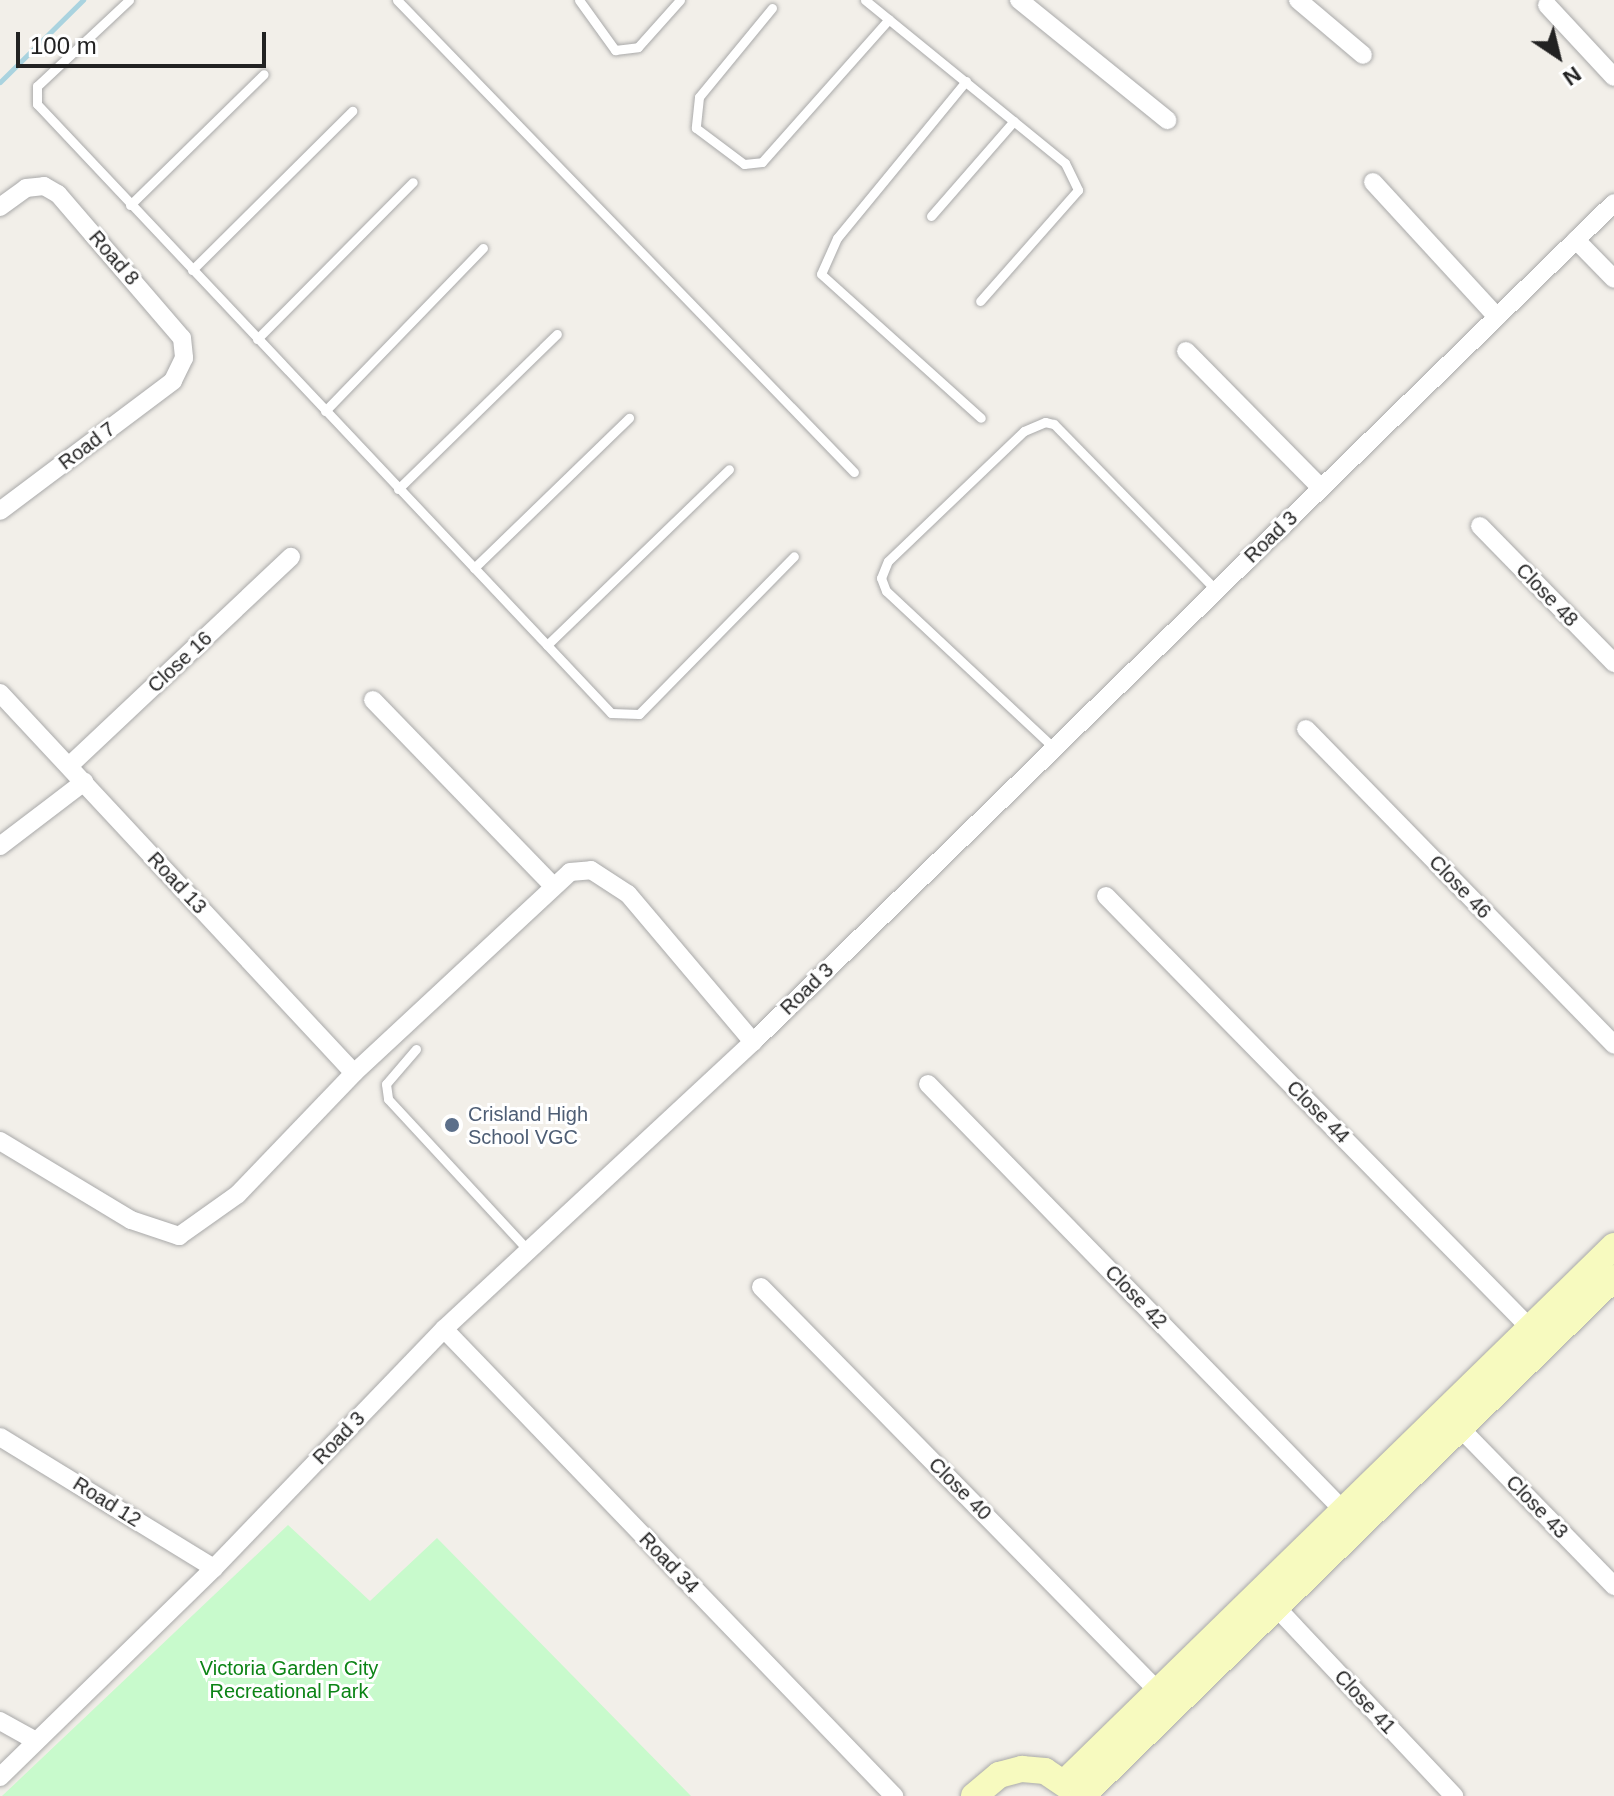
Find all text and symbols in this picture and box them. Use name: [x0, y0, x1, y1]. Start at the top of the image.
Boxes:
scale bar: [20, 16, 270, 66]
north arrow: [1518, 16, 1598, 96]
text: 100 m: [30, 32, 97, 59]
text: N: [1558, 61, 1586, 91]
street label: Road 8: [84, 226, 144, 290]
street label: Road 7: [54, 417, 120, 475]
street label: Road 3: [1239, 506, 1303, 568]
street label: Close 48: [1511, 558, 1583, 632]
street label: Close 16: [143, 626, 217, 698]
street label: Road 13: [142, 847, 212, 919]
street label: Close 46: [1424, 850, 1496, 924]
street label: Road 3: [775, 958, 839, 1020]
street label: Close 44: [1282, 1076, 1354, 1148]
place label: Crisland High School VGC: [468, 1102, 588, 1149]
marker: Crisland High School VGC: [443, 1116, 461, 1134]
street label: Close 42: [1100, 1260, 1172, 1334]
street label: Road 3: [308, 1406, 370, 1470]
street label: Close 40: [924, 1453, 996, 1525]
street label: Close 43: [1501, 1470, 1573, 1544]
street label: Road 12: [69, 1472, 145, 1532]
street label: Road 34: [634, 1527, 704, 1599]
park label: Victoria Garden City Recreational Park: [200, 1657, 378, 1704]
street label: Close 41: [1329, 1665, 1401, 1739]

